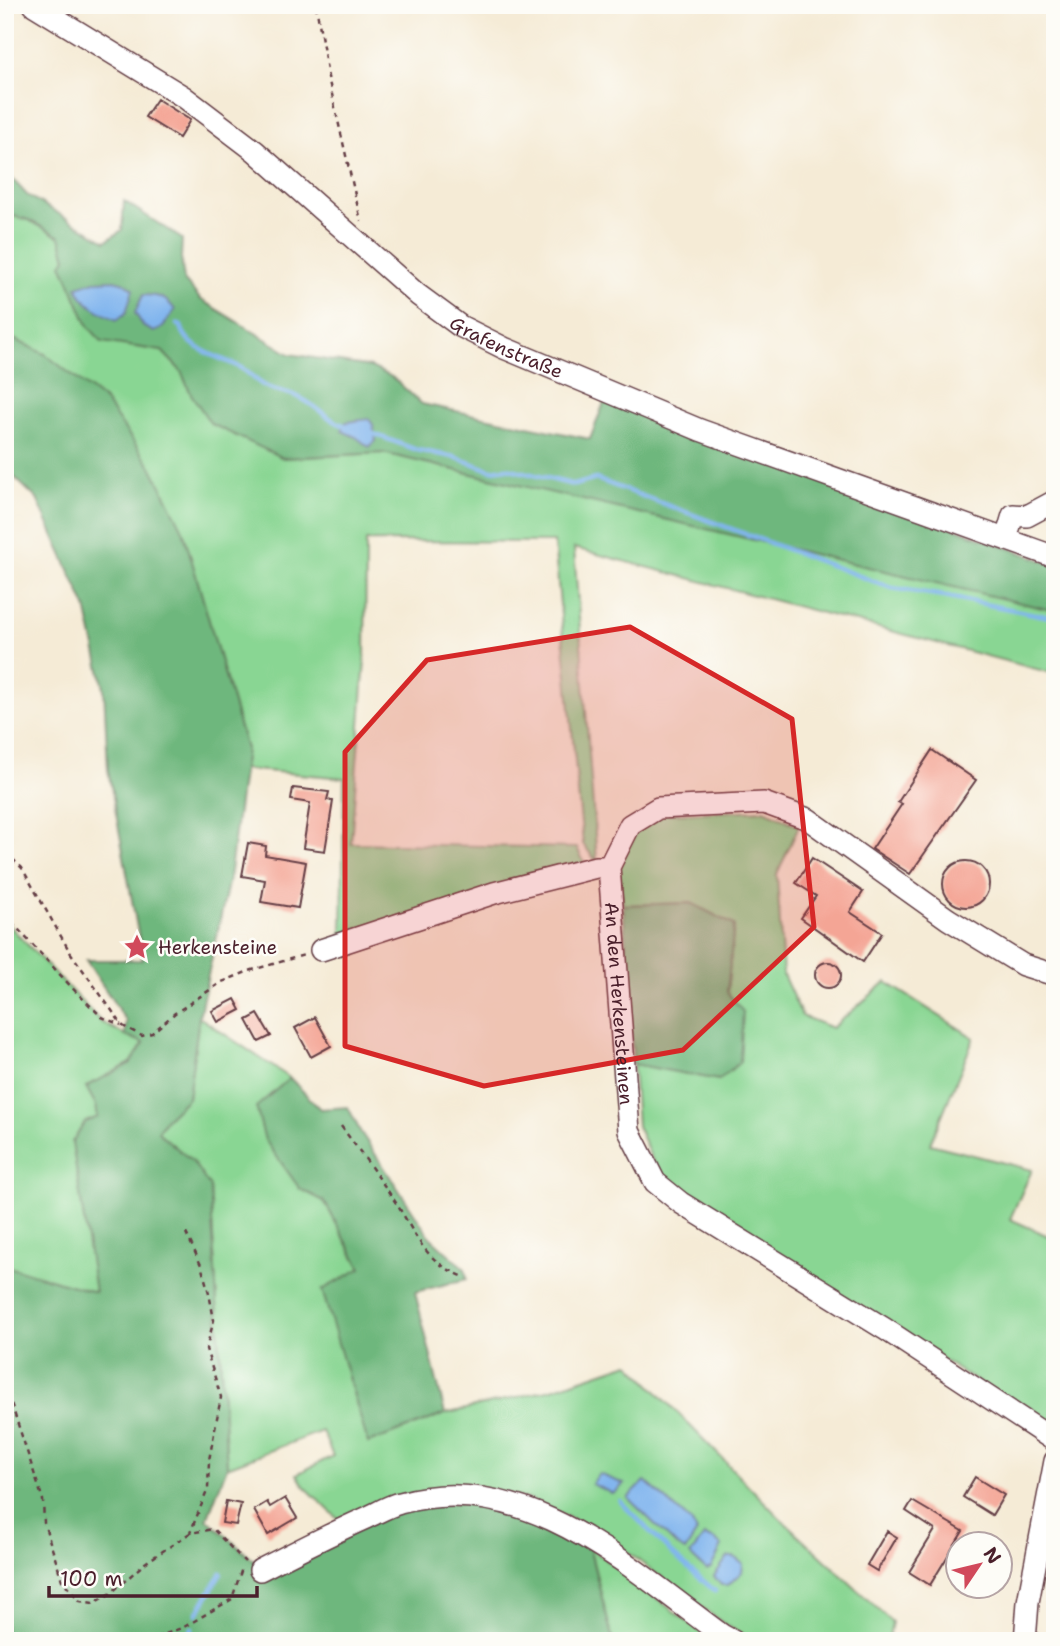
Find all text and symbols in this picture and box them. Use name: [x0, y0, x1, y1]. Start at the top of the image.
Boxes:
street label: Grafenstraße: [445, 310, 567, 384]
street label: An den Herkensteinen: [599, 901, 639, 1106]
place icon: Herkensteine: [122, 932, 152, 962]
place label: Herkensteine: [158, 935, 277, 960]
north arrow: [944, 1530, 1014, 1600]
text: N: [978, 1542, 1007, 1569]
scale bar: [49, 1555, 257, 1599]
text: 100 m: [60, 1565, 123, 1593]

